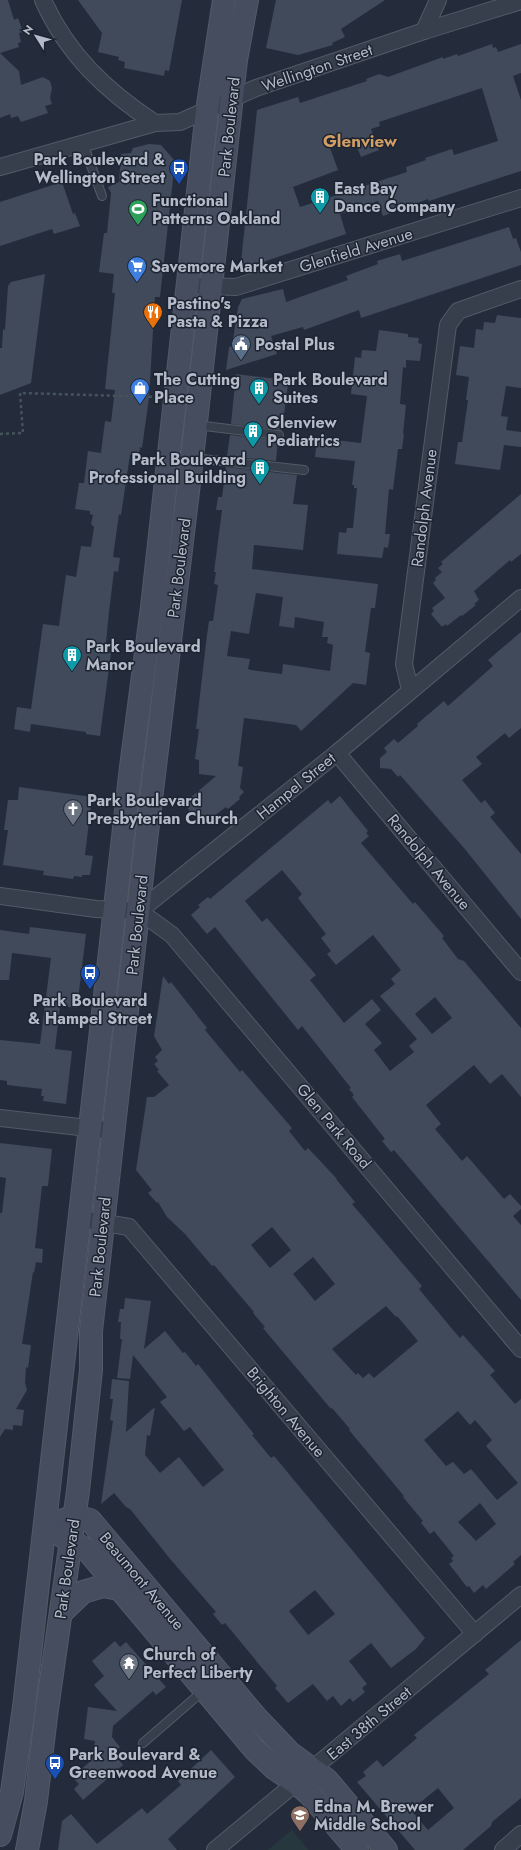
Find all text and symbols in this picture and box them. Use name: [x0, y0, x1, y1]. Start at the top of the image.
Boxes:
north arrow: [16, 16, 56, 56]
text: N: [19, 22, 37, 38]
street label: Wellington Street: [259, 38, 376, 98]
street label: Park Boulevard: [212, 76, 246, 178]
district label: Glenview: [323, 129, 398, 153]
place label: Park Boulevard & Wellington Street: [33, 148, 166, 189]
bus stop icon: Park Boulevard & Wellington Street: [168, 157, 190, 185]
place label: East Bay Dance Company: [334, 177, 456, 218]
building icon: East Bay Dance Company: [309, 186, 331, 214]
place label: Functional Patterns Oakland: [152, 189, 280, 230]
sports icon: Functional Patterns Oakland: [127, 198, 149, 226]
street label: Glenfield Avenue: [297, 222, 415, 278]
supermarket icon: Savemore Market: [126, 255, 148, 283]
place label: Savemore Market: [151, 255, 283, 278]
place label: Pastino's Pasta & Pizza: [167, 292, 268, 333]
restaurant icon: Pastino's Pasta & Pizza: [142, 301, 164, 329]
public building icon: Postal Plus: [230, 333, 252, 361]
place label: Postal Plus: [255, 333, 335, 356]
place label: The Cutting Place: [154, 368, 240, 409]
place label: Park Boulevard Suites: [273, 368, 388, 409]
shop icon: The Cutting Place: [129, 377, 151, 405]
building icon: Park Boulevard Suites: [248, 377, 270, 405]
place label: Glenview Pediatrics: [267, 411, 340, 452]
building icon: Glenview Pediatrics: [242, 420, 264, 448]
place label: Park Boulevard Professional Building: [89, 448, 246, 489]
street label: Randolph Avenue: [405, 448, 443, 568]
building icon: Park Boulevard Professional Building: [249, 457, 271, 485]
street label: Park Boulevard: [161, 517, 197, 619]
place label: Park Boulevard Manor: [86, 635, 201, 676]
building icon: Park Boulevard Manor: [61, 644, 83, 672]
street label: Hampel Street: [252, 747, 341, 825]
place label: Park Boulevard Presbyterian Church: [87, 789, 238, 830]
church icon: Park Boulevard Presbyterian Church: [62, 798, 84, 826]
street label: Randolph Avenue: [382, 809, 476, 915]
street label: Park Boulevard: [120, 874, 154, 976]
bus stop icon: Park Boulevard & Hampel Street: [79, 962, 101, 990]
place label: Park Boulevard & Hampel Street: [28, 989, 153, 1030]
street label: Glen Park Road: [291, 1078, 377, 1174]
street label: Park Boulevard: [83, 1196, 117, 1298]
street label: Brighton Avenue: [241, 1362, 331, 1462]
street label: Park Boulevard: [49, 1518, 85, 1620]
street label: Beaumont Avenue: [94, 1527, 190, 1635]
place label: Church of Perfect Liberty: [143, 1643, 253, 1684]
temple icon: Church of Perfect Liberty: [118, 1652, 140, 1680]
street label: East 38th Street: [322, 1681, 416, 1765]
place label: Park Boulevard & Greenwood Avenue: [69, 1743, 217, 1784]
bus stop icon: Park Boulevard & Greenwood Avenue: [44, 1752, 66, 1780]
place label: Edna M. Brewer Middle School: [314, 1795, 434, 1836]
school or university icon: Edna M. Brewer Middle School: [289, 1804, 311, 1832]

